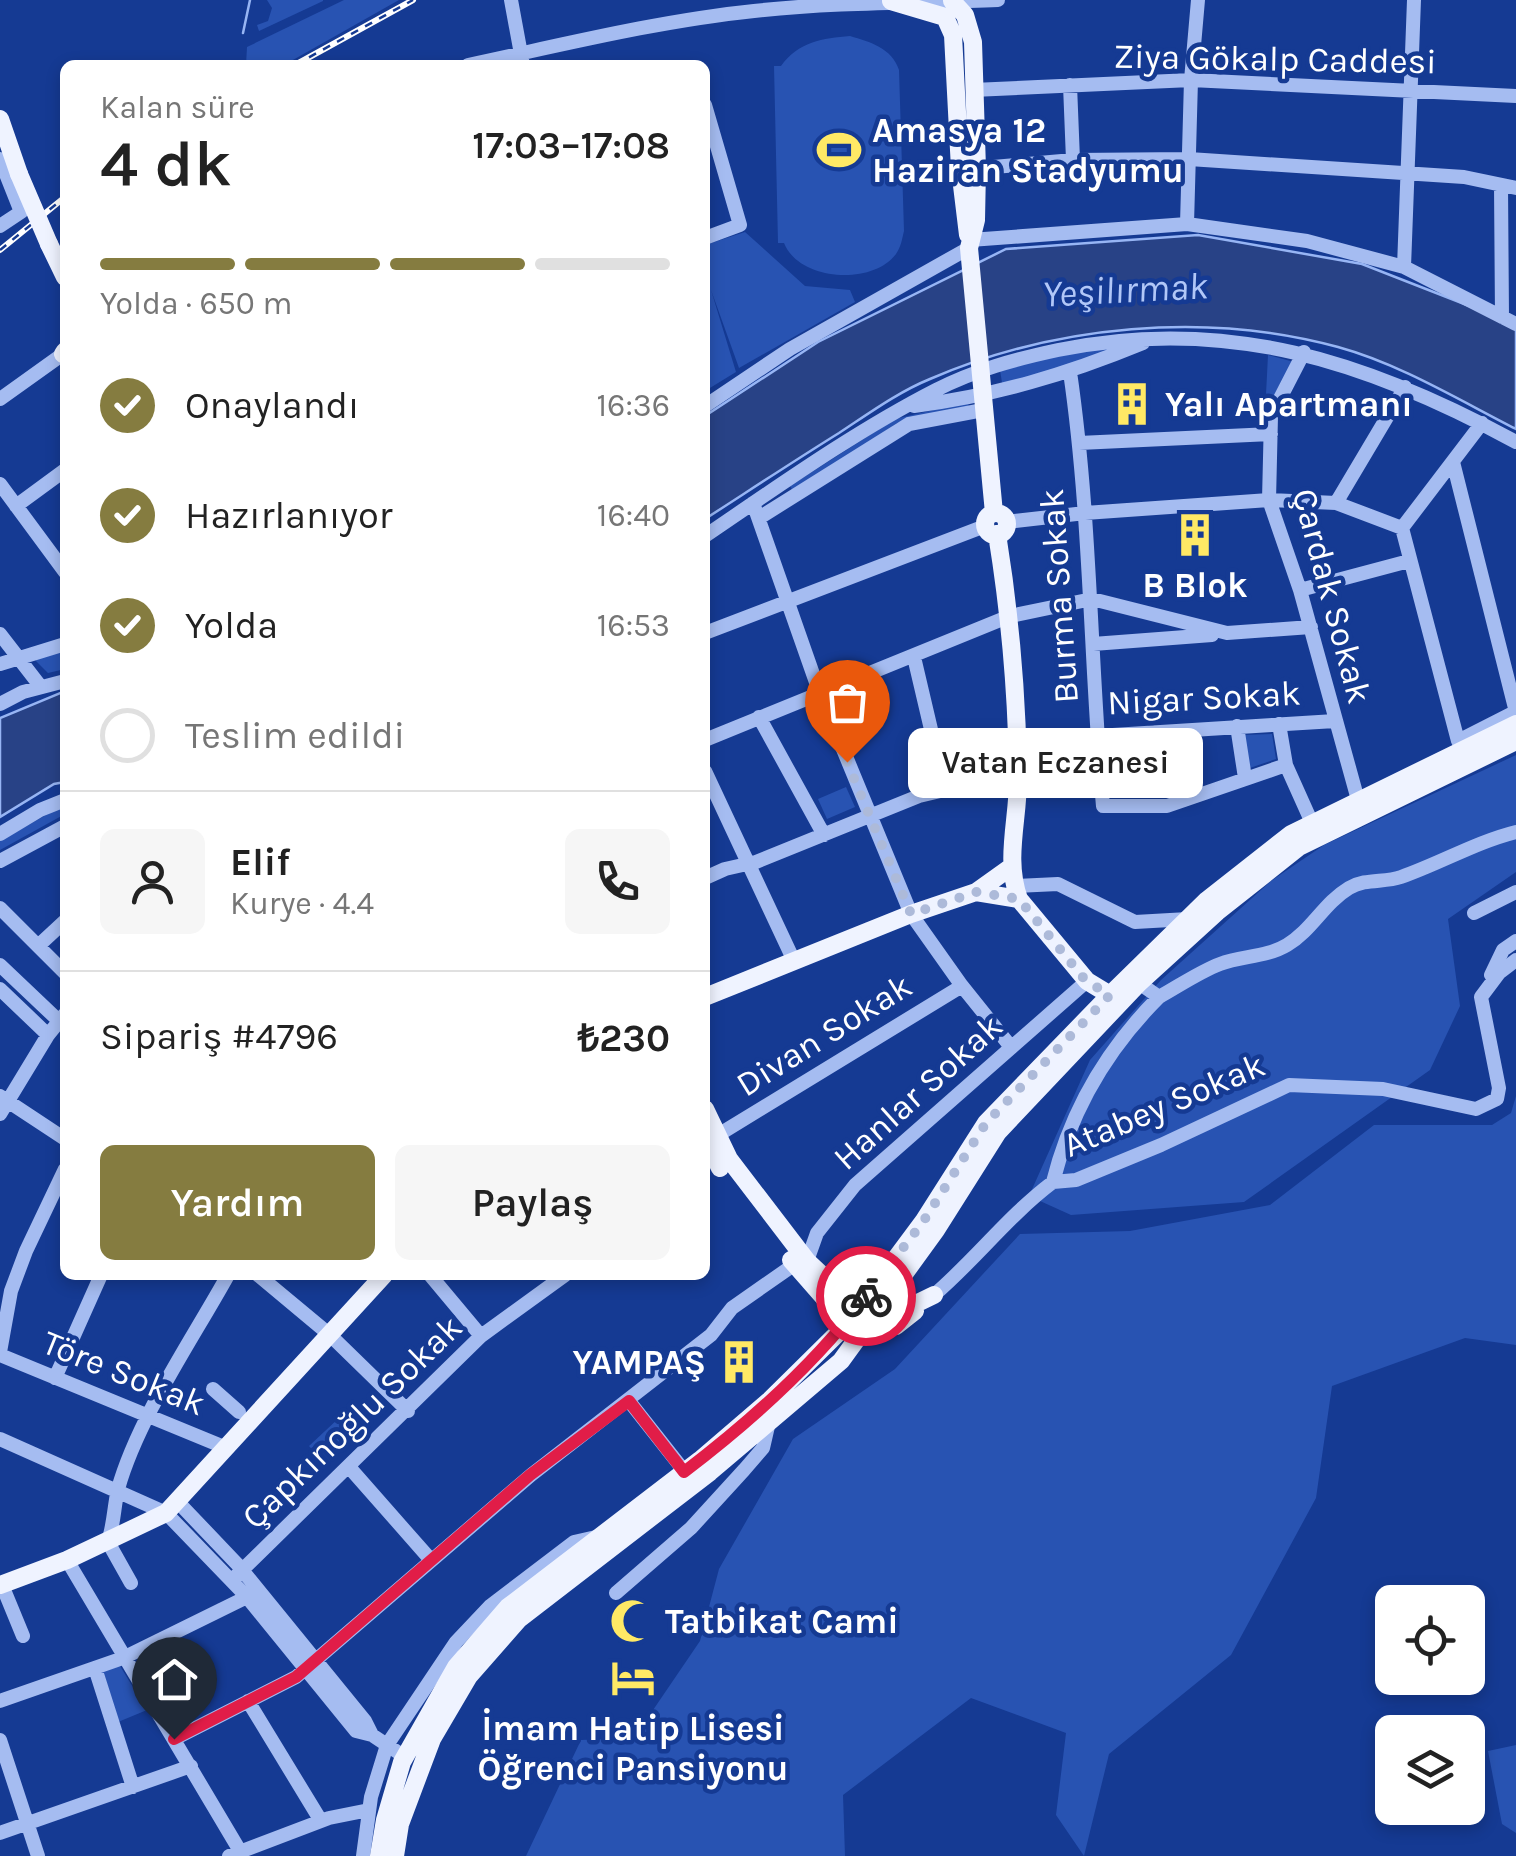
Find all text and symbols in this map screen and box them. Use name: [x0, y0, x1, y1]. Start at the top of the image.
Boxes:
street label: Ziya Gökalp Caddesi: [1113, 36, 1437, 82]
text: Kalan süre: [100, 89, 255, 126]
place label: Amasya 12 Haziran Stadyumu: [872, 110, 1184, 192]
text: 17:03–17:08: [472, 123, 670, 168]
text: 4 dk: [100, 125, 232, 201]
sports icon: Amasya 12 Haziran Stadyumu: [815, 126, 863, 174]
water label: Yeşilırmak: [1041, 263, 1210, 317]
text: Yolda · 650 m: [100, 285, 292, 322]
icon: check: [100, 378, 155, 433]
building icon: Yalı Apartmanı: [1108, 380, 1156, 428]
text: Onaylandı: [185, 383, 359, 428]
place label: Yalı Apartmanı: [1165, 384, 1413, 425]
text: 16:36: [597, 387, 670, 424]
street label: Çardak Sokak: [1284, 484, 1380, 708]
street label: Burma Sokak: [1031, 487, 1087, 705]
icon: check: [100, 488, 155, 543]
text: Hazırlanıyor: [185, 493, 392, 538]
text: 16:40: [597, 497, 670, 534]
building icon: B Blok: [1171, 511, 1219, 559]
place label: B Blok: [1142, 565, 1248, 606]
icon: check: [100, 598, 155, 653]
text: Yolda: [185, 603, 278, 648]
text: 16:53: [597, 607, 670, 644]
pin: [805, 660, 890, 763]
street label: Nigar Sokak: [1106, 672, 1302, 724]
icon: bag: [820, 675, 875, 730]
text: Teslim edildi: [185, 713, 405, 758]
callout: Vatan Eczanesi: [907, 727, 1202, 797]
text: Vatan Eczanesi: [942, 744, 1169, 781]
button: person: [100, 829, 205, 934]
button: phone: [565, 829, 670, 934]
text: Elif: [230, 840, 290, 885]
text: Kurye · 4.4: [230, 885, 374, 922]
street label: Divan Sokak: [729, 965, 919, 1105]
street label: Hanlar Sokak: [825, 1006, 1011, 1178]
text: Sipariş #4796: [100, 1014, 338, 1059]
text: ₺230: [578, 1016, 670, 1061]
street label: Atabey Sokak: [1057, 1044, 1271, 1166]
button: Yardım: [100, 1145, 375, 1260]
button: Paylaş: [395, 1145, 670, 1260]
courier: [816, 1246, 916, 1346]
icon: bike: [839, 1269, 894, 1324]
street label: Çapkınoğlu Sokak: [234, 1307, 470, 1537]
street label: Töre Sokak: [37, 1322, 211, 1424]
building icon: YAMPAŞ: [715, 1338, 763, 1386]
place label: YAMPAŞ: [573, 1342, 706, 1383]
map controls: [1375, 1585, 1485, 1825]
button: locate: [1375, 1585, 1485, 1695]
mosque icon: Tatbikat Cami: [608, 1597, 656, 1645]
place label: Tatbikat Cami: [665, 1601, 899, 1642]
pin: [132, 1637, 217, 1740]
icon: home: [147, 1652, 202, 1707]
hotel icon: İmam Hatip Lisesi Öğrenci Pansiyonu: [609, 1654, 657, 1702]
place label: İmam Hatip Lisesi Öğrenci Pansiyonu: [478, 1708, 788, 1790]
button: layers: [1375, 1715, 1485, 1825]

